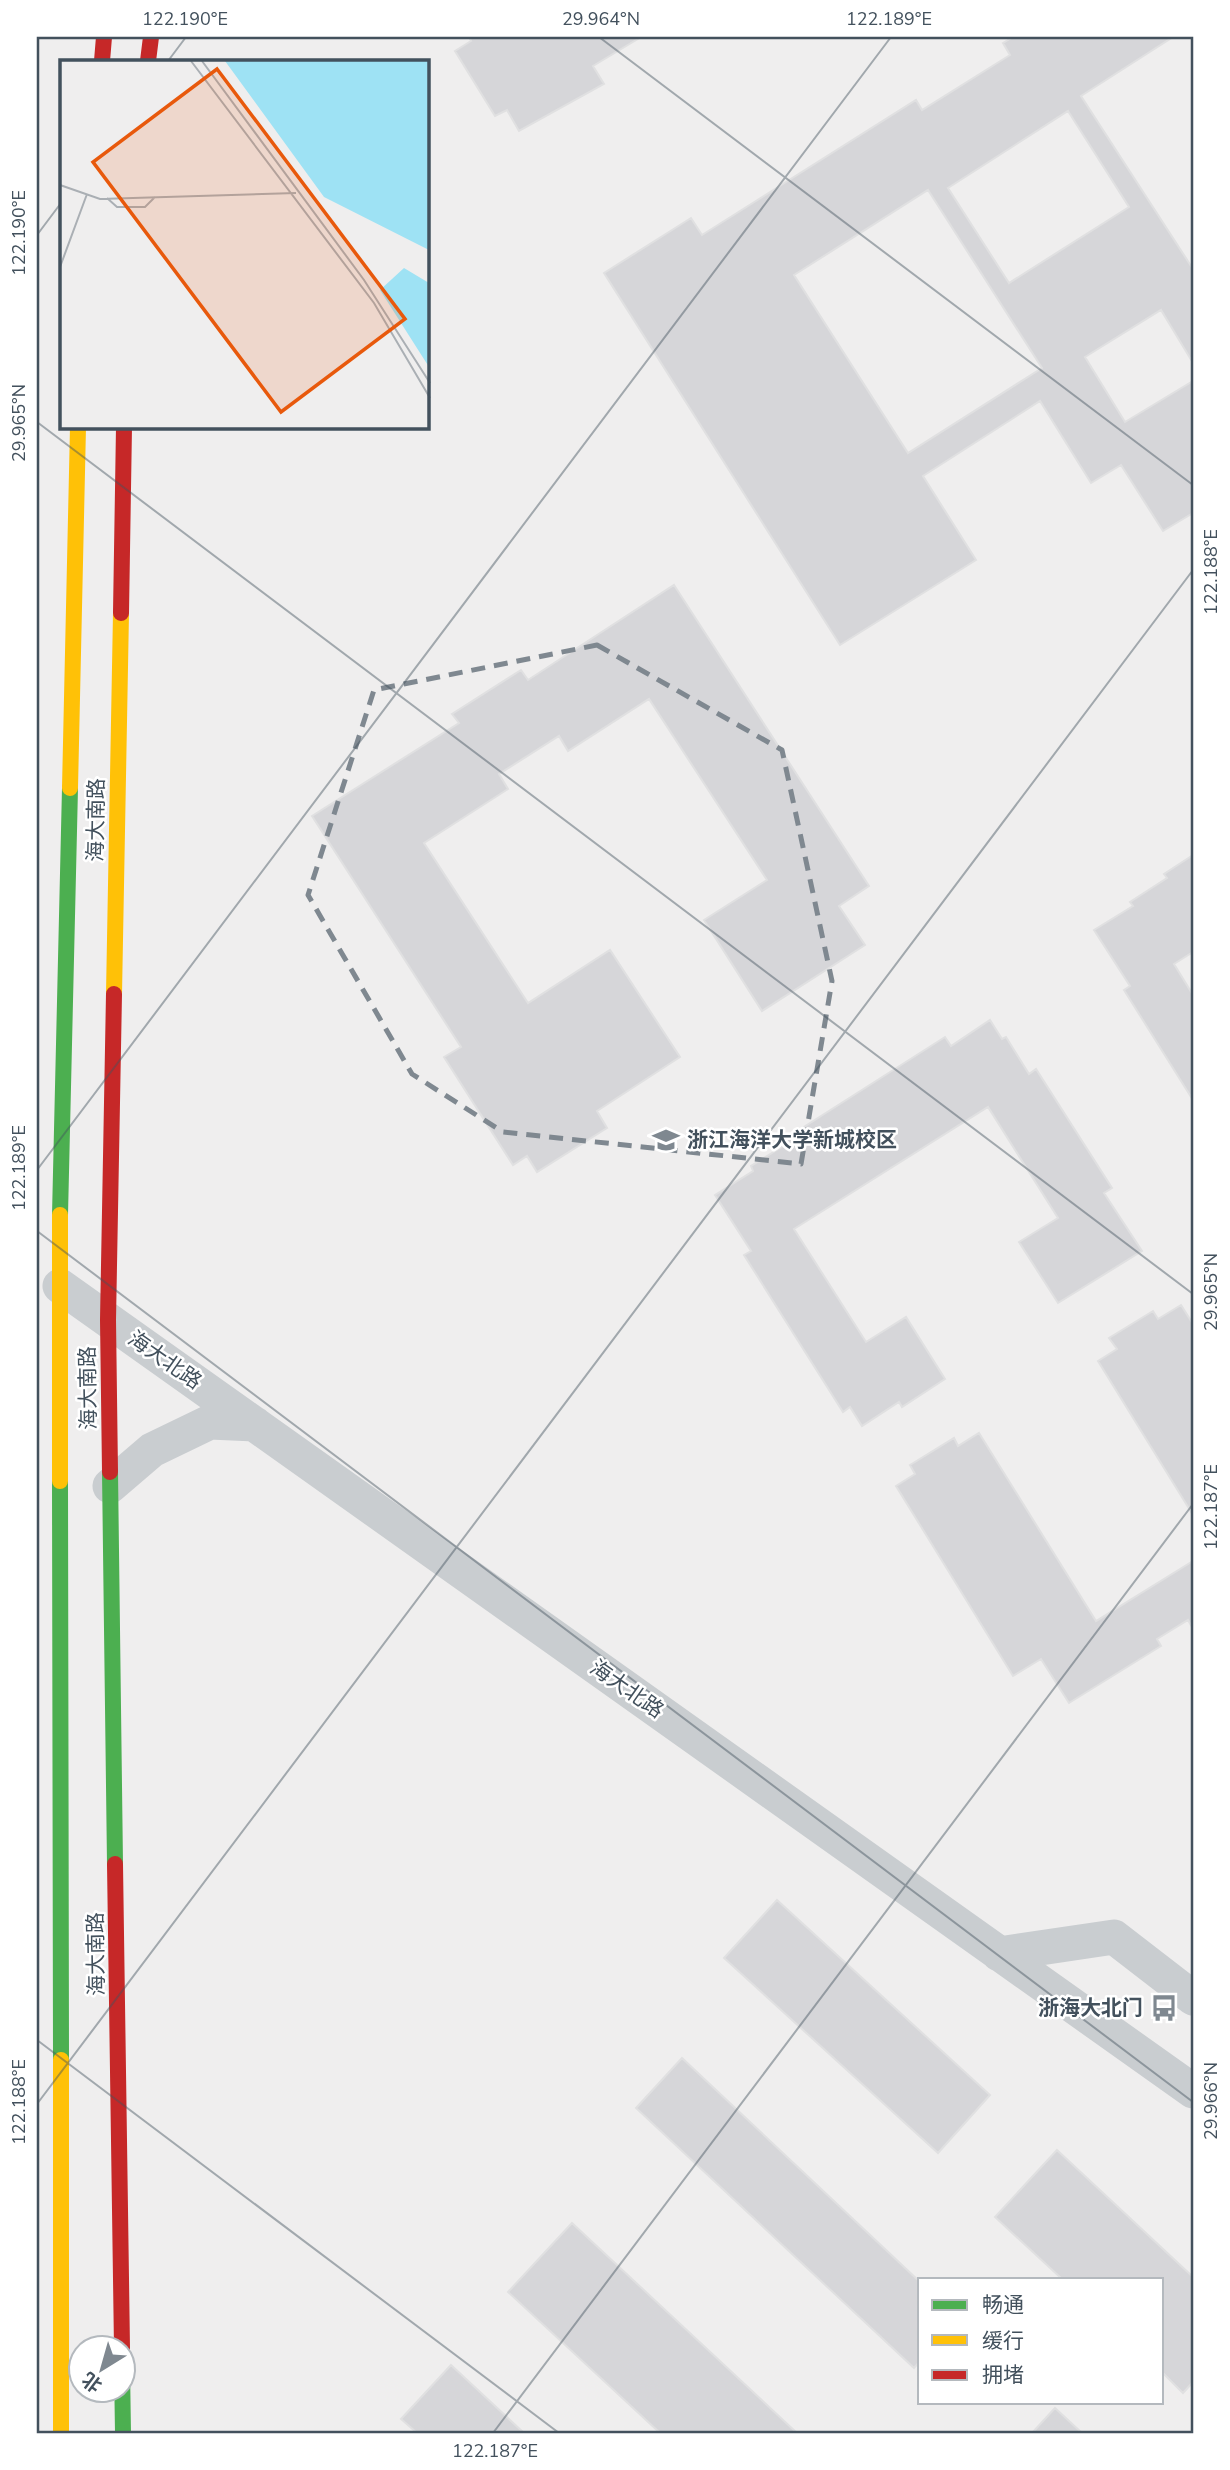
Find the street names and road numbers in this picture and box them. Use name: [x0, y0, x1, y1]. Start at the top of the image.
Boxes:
street label: 海大南路: [81, 778, 111, 862]
street label: 海大北路: [123, 1324, 207, 1396]
street label: 海大南路: [73, 1346, 103, 1430]
street label: 海大北路: [585, 1653, 669, 1725]
street label: 海大南路: [81, 1912, 111, 1996]

